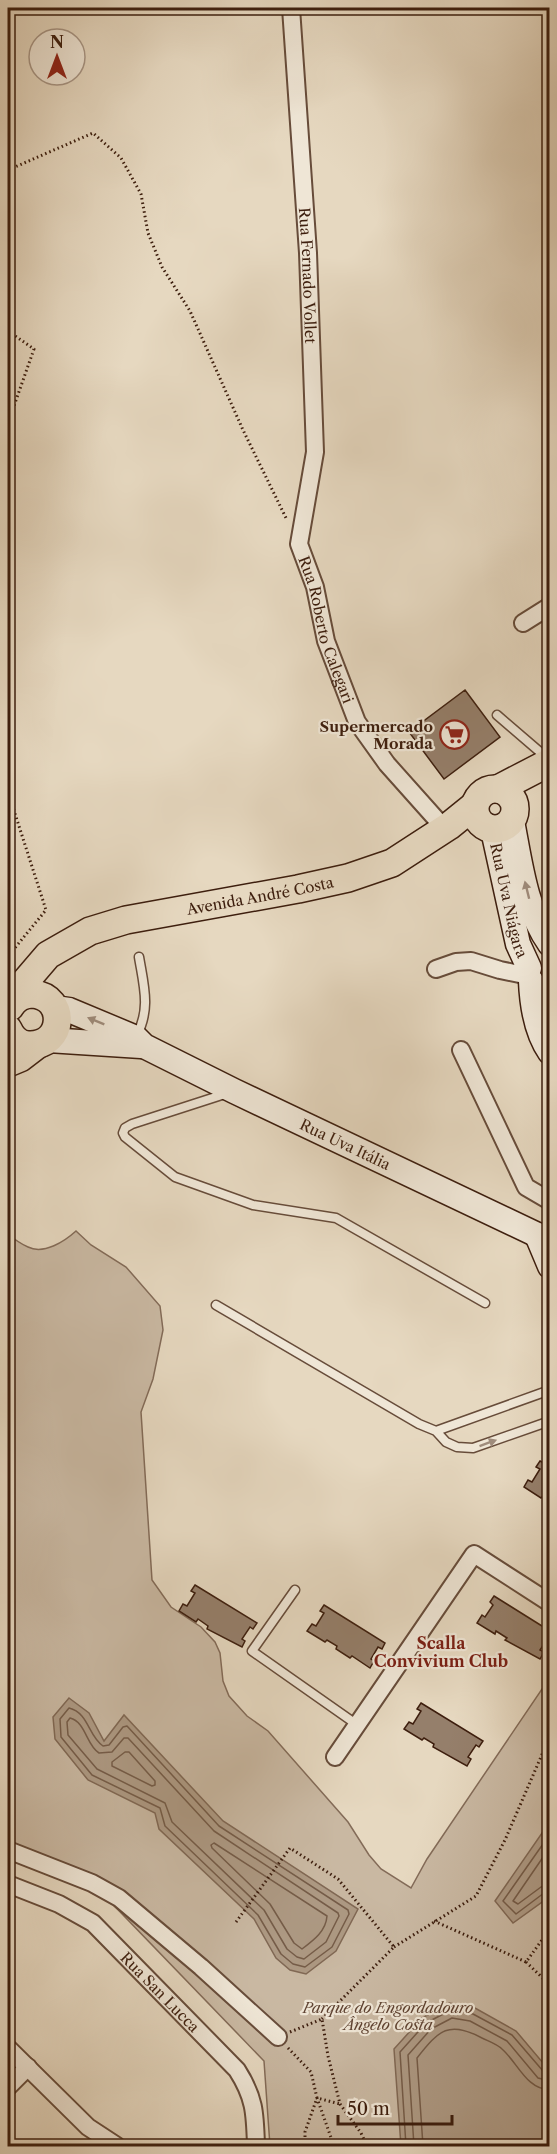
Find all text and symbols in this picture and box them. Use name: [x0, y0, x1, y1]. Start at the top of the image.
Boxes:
north arrow: [27, 27, 87, 87]
text: N: [50, 32, 64, 52]
street label: Rua Fernado Vollet: [295, 207, 321, 345]
street label: Rua Roberto Calegari: [295, 553, 358, 706]
place label: Supermercado Morada: [320, 717, 433, 753]
supermarket icon: Supermercado Morada: [438, 719, 470, 751]
street label: Rua Uva Niágara: [487, 841, 532, 961]
street label: Avenida André Costa: [184, 872, 335, 919]
one-way arrow: [522, 881, 531, 899]
one-way arrow: [87, 1016, 105, 1025]
street label: Rua Uva Itália: [297, 1114, 394, 1174]
one-way arrow: [479, 1437, 497, 1447]
district label: Scalla Convivium Club: [374, 1633, 508, 1671]
street label: Rua San Lucca: [117, 1948, 204, 2036]
park label: Parque do Engordadouro Ângelo Costa: [302, 1998, 473, 2034]
scale bar: [338, 2088, 452, 2126]
text: 50 m: [347, 2098, 390, 2120]

